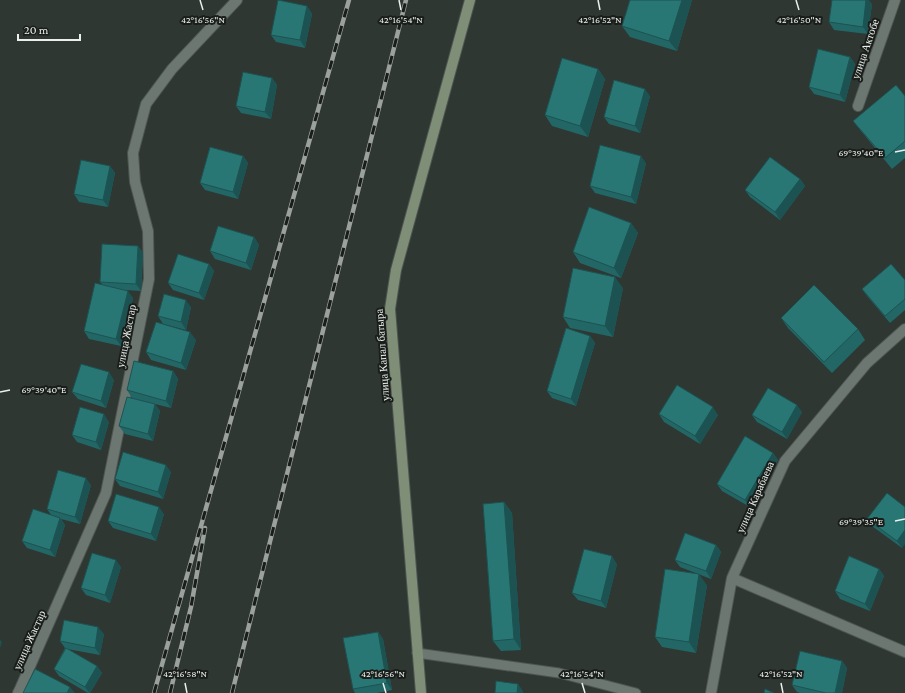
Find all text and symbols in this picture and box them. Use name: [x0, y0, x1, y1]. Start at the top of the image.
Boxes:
text: 42°16'56"N: [181, 14, 225, 25]
text: 42°16'54"N: [379, 14, 423, 25]
text: 42°16'52"N: [578, 14, 622, 25]
text: 42°16'50"N: [777, 14, 822, 25]
scale bar: [18, 16, 80, 42]
street label: улица Актобе: [849, 17, 881, 81]
text: 20 m: [24, 23, 49, 37]
text: 69°39'40"E: [838, 147, 884, 158]
street label: улица Жастар: [114, 303, 138, 369]
street label: улица Капал батыра: [373, 308, 391, 401]
text: 69°39'40"E: [21, 384, 67, 395]
street label: улица Карабаева: [734, 459, 776, 535]
text: 69°39'35"E: [839, 516, 884, 527]
street label: улица Жастар: [11, 608, 48, 672]
text: 42°16'58"N: [163, 668, 208, 679]
text: 42°16'56"N: [361, 668, 405, 679]
text: 42°16'54"N: [560, 668, 604, 679]
text: 42°16'52"N: [759, 668, 803, 679]

